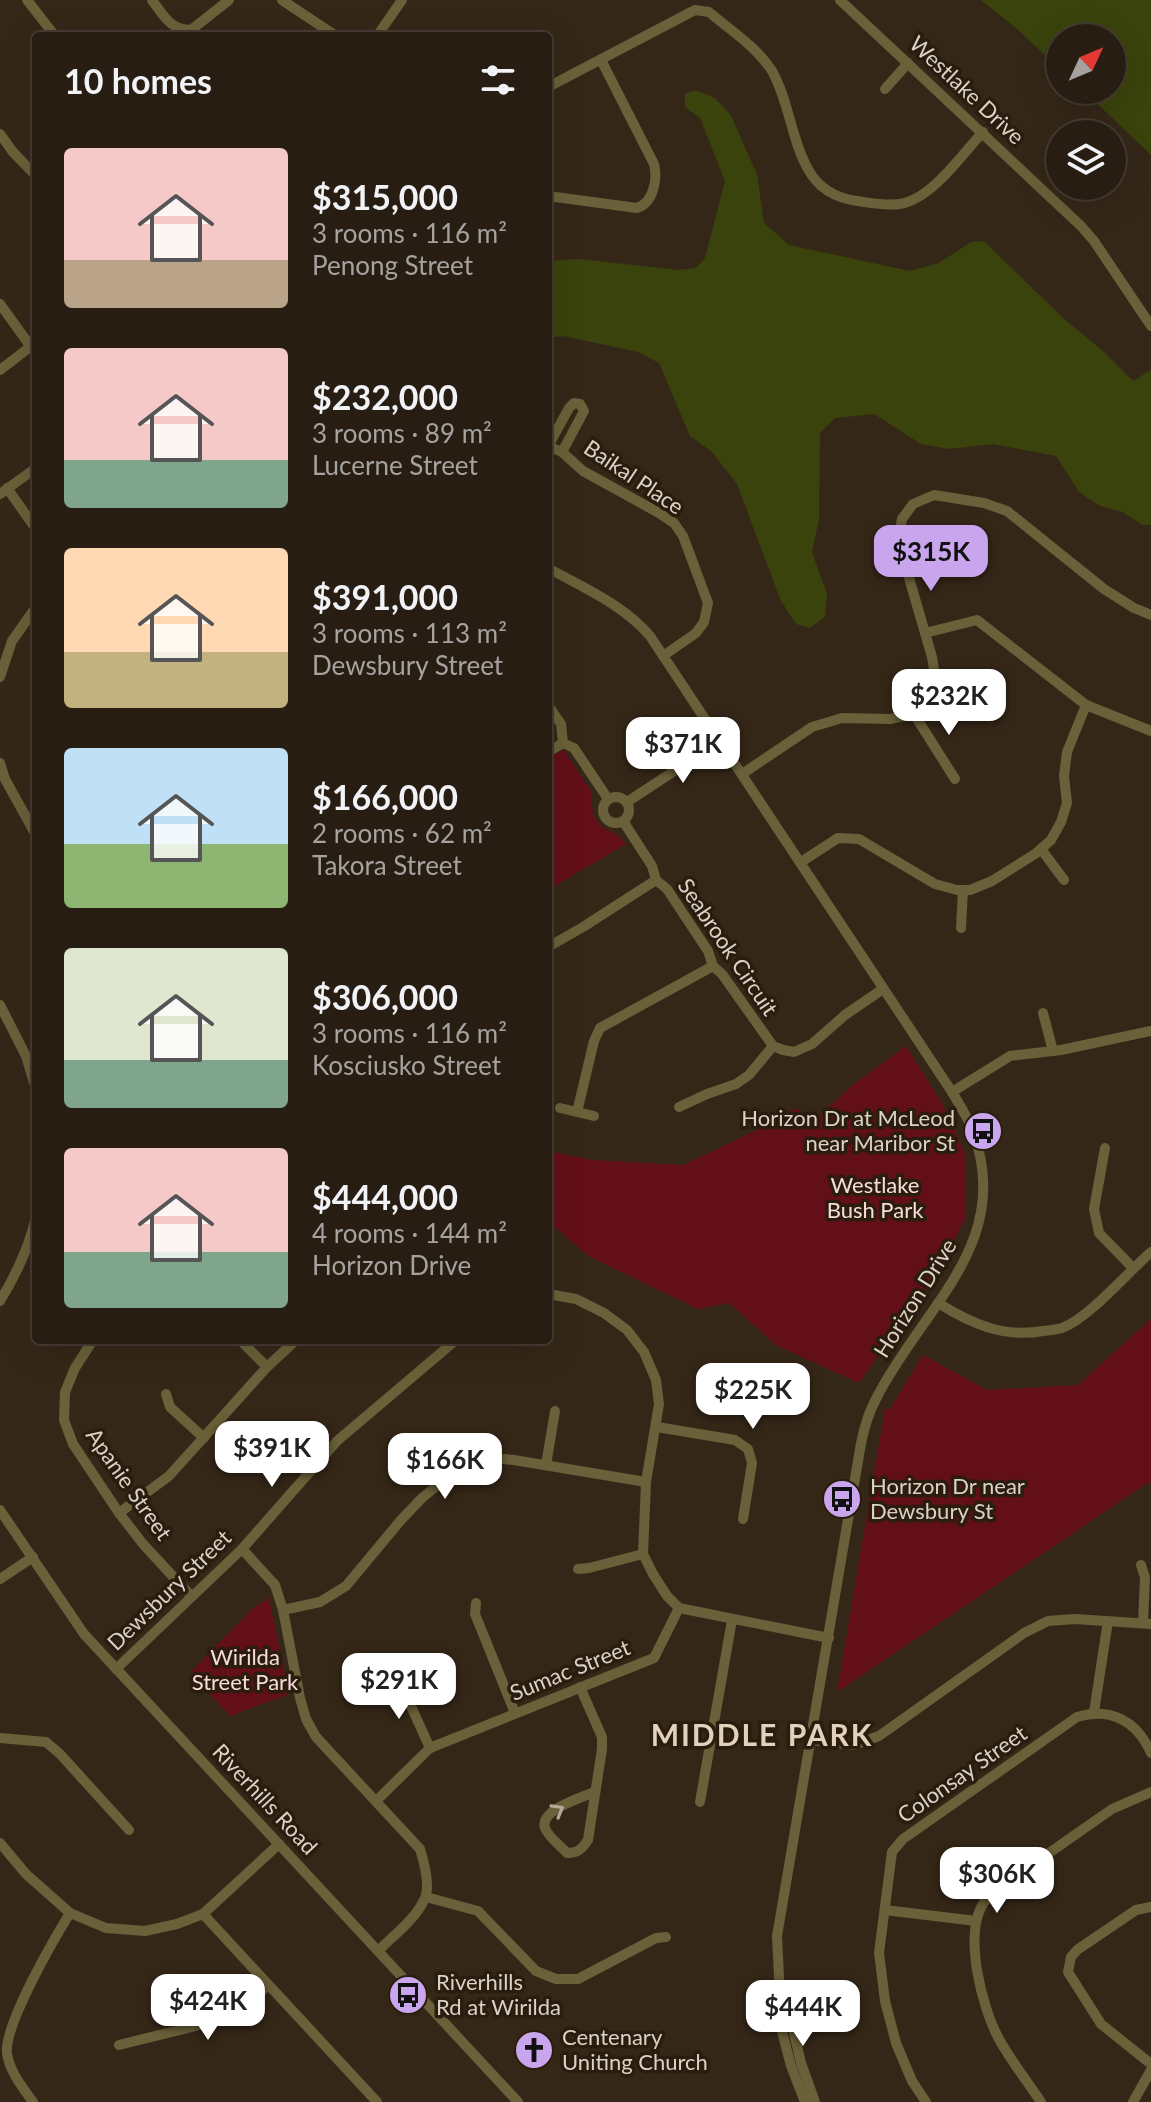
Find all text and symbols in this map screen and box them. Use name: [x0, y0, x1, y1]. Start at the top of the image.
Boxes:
north arrow: [1046, 24, 1126, 104]
map controls: [1046, 24, 1126, 200]
street label: Westlake Drive: [904, 30, 1030, 150]
icon: filters: [476, 58, 520, 102]
text: 10 homes: [64, 60, 212, 101]
button: layers: [1046, 120, 1126, 200]
text: $315,000: [312, 176, 458, 217]
icon: home: [128, 180, 224, 276]
text: 3 rooms · 116 m²: [312, 217, 507, 249]
text: Penong Street: [312, 249, 473, 281]
text: $232,000: [312, 376, 458, 417]
icon: home: [128, 380, 224, 476]
text: 3 rooms · 89 m²: [312, 417, 492, 449]
street label: Baikal Place: [579, 433, 689, 520]
text: Lucerne Street: [312, 449, 478, 481]
pin: $315K: [875, 525, 987, 593]
text: $315K: [892, 535, 970, 567]
text: $391,000: [312, 576, 458, 617]
icon: home: [128, 580, 224, 676]
text: 3 rooms · 113 m²: [312, 617, 507, 649]
text: Dewsbury Street: [312, 649, 503, 681]
pin: $232K: [893, 669, 1005, 737]
text: $232K: [910, 679, 988, 711]
pin: $371K: [627, 717, 739, 785]
text: $371K: [644, 727, 722, 759]
text: $166,000: [312, 776, 458, 817]
icon: home: [128, 780, 224, 876]
text: 2 rooms · 62 m²: [312, 817, 492, 849]
text: Takora Street: [312, 849, 462, 881]
street label: Seabrook Circuit: [673, 873, 784, 1020]
text: $306,000: [312, 976, 458, 1017]
icon: home: [128, 980, 224, 1076]
text: 3 rooms · 116 m²: [312, 1017, 507, 1049]
text: Kosciusko Street: [312, 1049, 501, 1081]
place label: Horizon Dr at McLeod near Maribor St: [741, 1104, 955, 1156]
bus stop icon: Horizon Dr at McLeod near Maribor St: [962, 1110, 1004, 1152]
park label: Westlake Bush Park: [827, 1171, 924, 1223]
text: $444,000: [312, 1176, 458, 1217]
icon: home: [128, 1180, 224, 1276]
text: 4 rooms · 144 m²: [312, 1217, 507, 1249]
street label: Horizon Drive: [867, 1233, 962, 1362]
text: Horizon Drive: [312, 1249, 471, 1281]
pin: $225K: [697, 1363, 809, 1431]
text: $225K: [714, 1373, 792, 1405]
pin: $391K: [216, 1421, 328, 1489]
street label: Apanie Street: [81, 1422, 178, 1545]
text: $391K: [233, 1431, 311, 1463]
pin: $166K: [389, 1433, 501, 1501]
text: $166K: [406, 1443, 484, 1475]
place label: Horizon Dr near Dewsbury St: [870, 1472, 1025, 1524]
bus stop icon: Horizon Dr near Dewsbury St: [821, 1478, 863, 1520]
street label: Dewsbury Street: [101, 1524, 236, 1656]
street label: Sumac Street: [506, 1633, 634, 1706]
park label: Wirilda Street Park: [192, 1643, 299, 1695]
pin: $291K: [343, 1653, 455, 1721]
text: $291K: [360, 1663, 438, 1695]
district label: MIDDLE PARK: [651, 1716, 873, 1752]
street label: Colonsay Street: [892, 1719, 1032, 1828]
street label: Riverhills Road: [207, 1738, 323, 1860]
one-way arrow: [549, 1804, 564, 1820]
pin: $306K: [941, 1847, 1053, 1915]
text: $306K: [958, 1857, 1036, 1889]
place label: Riverhills Rd at Wirilda: [436, 1968, 561, 2020]
pin: $424K: [152, 1974, 264, 2042]
bus stop icon: Riverhills Rd at Wirilda: [387, 1974, 429, 2016]
pin: $444K: [747, 1980, 859, 2048]
text: $424K: [169, 1984, 247, 2016]
text: $444K: [764, 1990, 842, 2022]
place label: Centenary Uniting Church: [562, 2023, 708, 2075]
church icon: Centenary Uniting Church: [513, 2029, 555, 2071]

